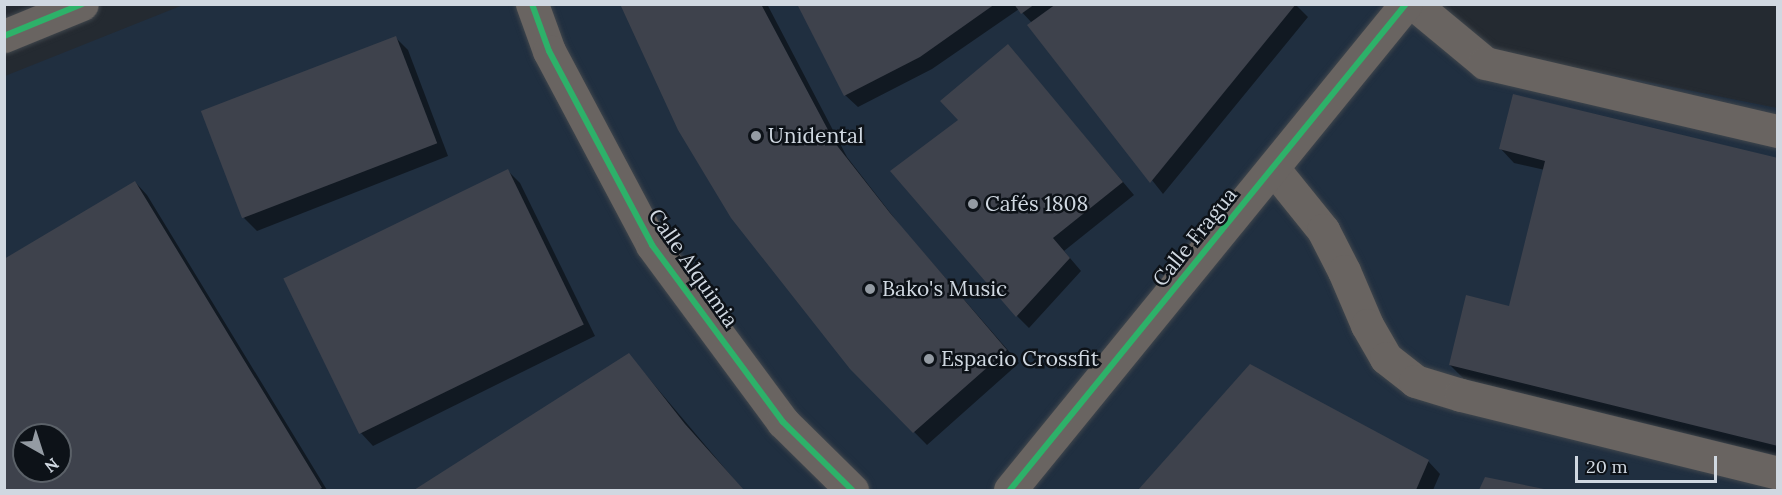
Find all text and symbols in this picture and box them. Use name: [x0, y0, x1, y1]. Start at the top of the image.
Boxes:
place label: Unidental: [768, 123, 864, 149]
marker: Unidental: [749, 129, 763, 143]
street label: Calle Fragua: [1147, 182, 1243, 292]
place label: Cafés 1808: [985, 191, 1088, 217]
marker: Cafés 1808: [966, 197, 980, 211]
street label: Calle Alquimia: [643, 204, 743, 332]
place label: Bako's Music: [882, 276, 1007, 302]
marker: Bako's Music: [863, 282, 877, 296]
place label: Espacio Crossfit: [941, 346, 1099, 372]
marker: Espacio Crossfit: [922, 352, 936, 366]
north arrow: [12, 423, 72, 483]
scale bar: [1578, 444, 1720, 482]
text: N: [41, 454, 63, 477]
text: 20 m: [1586, 455, 1628, 478]

